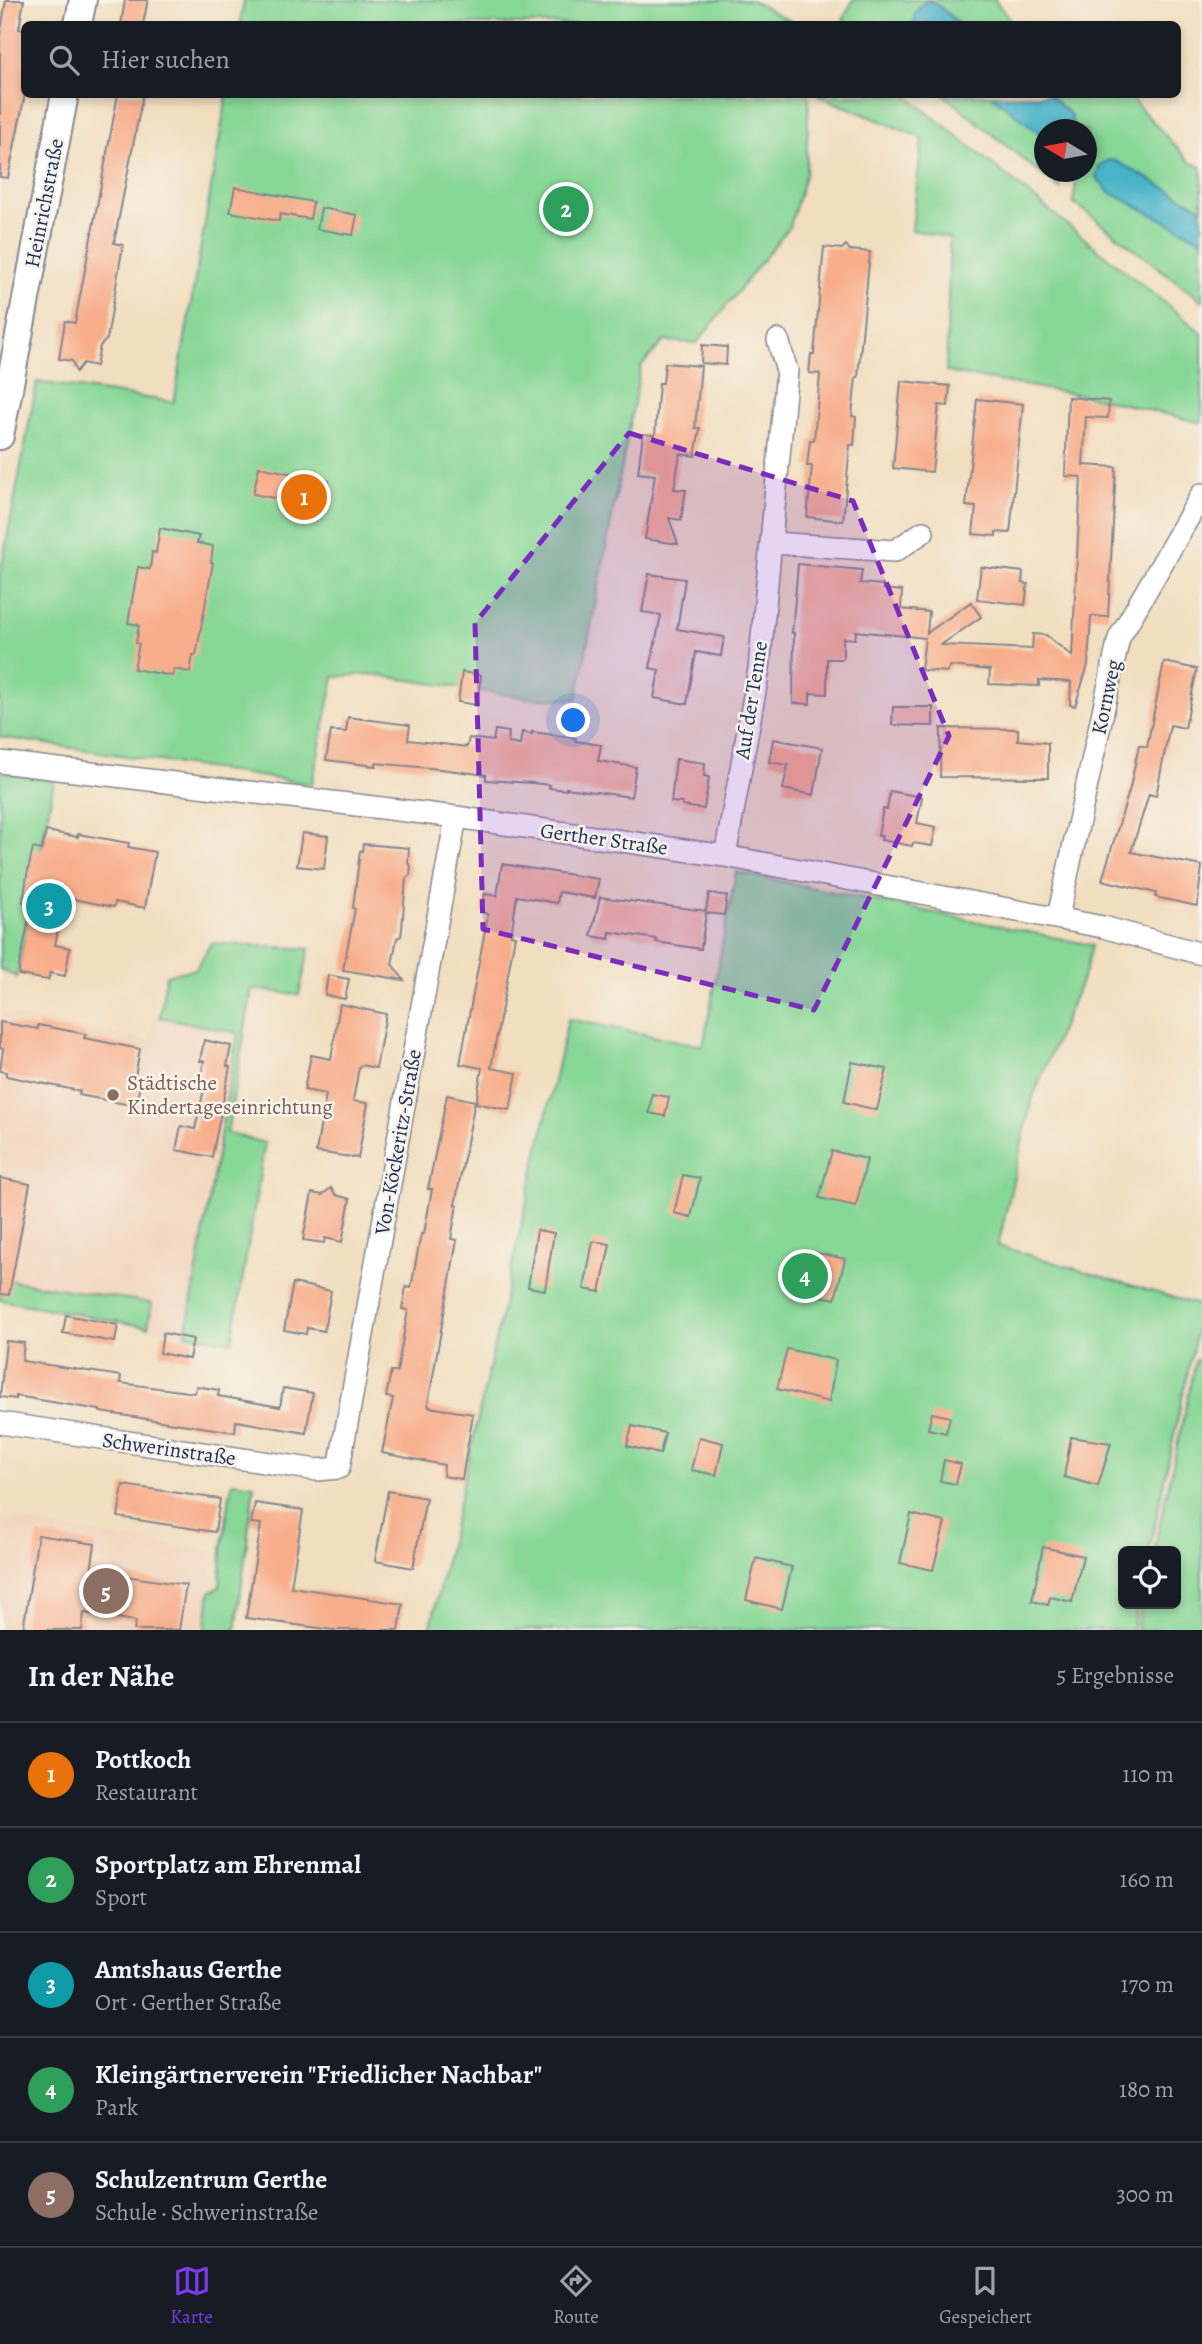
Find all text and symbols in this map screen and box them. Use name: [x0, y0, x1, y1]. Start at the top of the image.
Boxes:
search box: [21, 21, 1181, 98]
icon: search: [45, 41, 83, 79]
text: Hier suchen: [101, 42, 230, 77]
north arrow: [1034, 119, 1097, 182]
street label: Heinrichstraße: [18, 136, 70, 270]
pin: 2: [543, 183, 589, 235]
pin: 1: [281, 471, 327, 523]
street label: Auf der Tenne: [728, 639, 774, 762]
street label: Kornweg: [1084, 656, 1128, 737]
your location: [556, 703, 590, 737]
street label: Gerther Straße: [539, 816, 669, 862]
pin: 3: [26, 880, 72, 932]
street label: Von-Köckeritz-Straße: [368, 1047, 428, 1238]
place label: Städtische Kindertageseinrichtung: [127, 1069, 333, 1121]
marker: Städtische Kindertageseinrichtung: [105, 1087, 121, 1103]
pin: 4: [782, 1250, 828, 1302]
street label: Schwerinstraße: [100, 1426, 238, 1472]
map controls: [1118, 1546, 1181, 1609]
button: locate: [1118, 1546, 1181, 1609]
pin: 5: [83, 1565, 129, 1617]
text: In der Nähe: [28, 1656, 174, 1696]
text: 5 Ergebnisse: [1056, 1660, 1174, 1691]
text: Pottkoch: [95, 1742, 191, 1777]
text: 1: [47, 1759, 55, 1790]
text: 110 m: [1122, 1759, 1174, 1790]
text: Restaurant: [95, 1777, 198, 1808]
text: Sportplatz am Ehrenmal: [95, 1847, 361, 1882]
text: 2: [45, 1864, 57, 1895]
text: 160 m: [1120, 1864, 1174, 1895]
text: Sport: [95, 1882, 147, 1913]
text: Amtshaus Gerthe: [95, 1952, 282, 1987]
text: 3: [46, 1969, 56, 2000]
text: 170 m: [1121, 1969, 1174, 2000]
text: Ort · Gerther Straße: [95, 1987, 281, 2018]
text: Kleingärtnerverein "Friedlicher Nachbar": [95, 2057, 542, 2092]
text: 4: [46, 2074, 56, 2105]
text: 180 m: [1119, 2074, 1174, 2105]
text: Park: [95, 2092, 138, 2123]
text: Schulzentrum Gerthe: [95, 2162, 327, 2197]
text: 5: [46, 2179, 56, 2210]
text: 300 m: [1116, 2179, 1174, 2210]
text: Schule · Schwerinstraße: [95, 2197, 318, 2228]
tab: Karte: [170, 2262, 213, 2330]
tab: Route: [553, 2262, 599, 2330]
tab: Gespeichert: [939, 2262, 1032, 2330]

